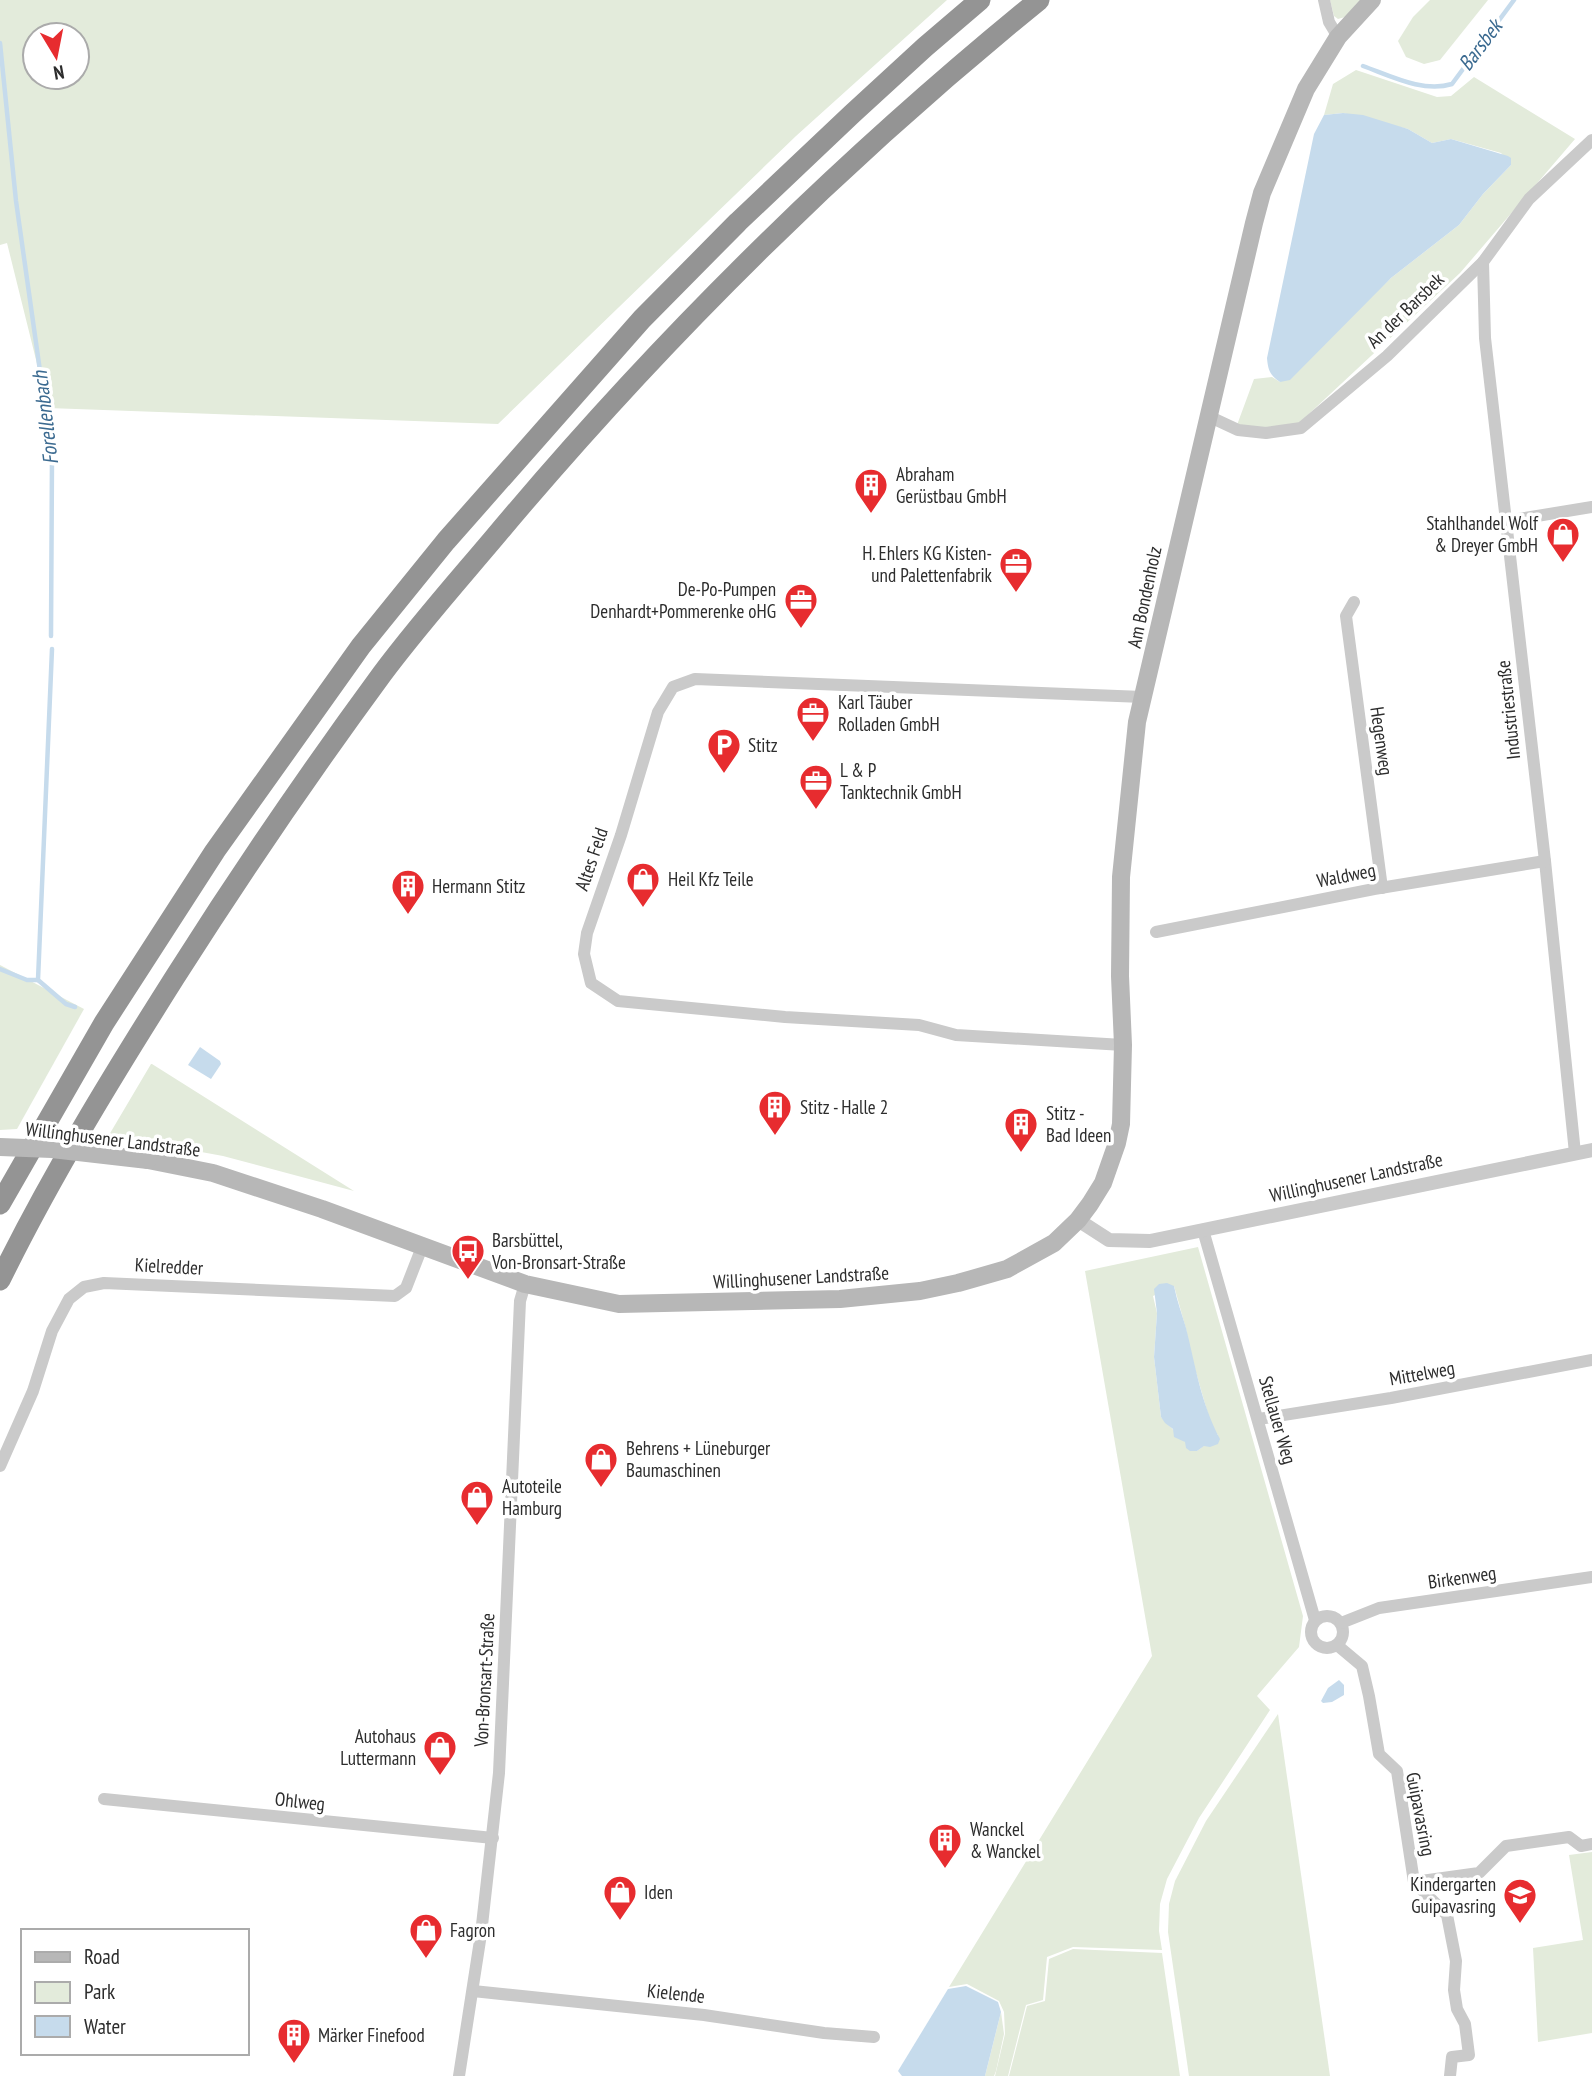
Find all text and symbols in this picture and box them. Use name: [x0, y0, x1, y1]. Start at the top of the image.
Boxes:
water label: Barsbek: [1452, 12, 1510, 76]
north arrow: [21, 21, 91, 91]
text: N: [52, 60, 66, 85]
street label: An der Barsbek: [1361, 267, 1449, 353]
water label: Forellenbach: [26, 368, 64, 466]
place label: Abraham Gerüstbau GmbH: [896, 462, 1007, 508]
building icon: Abraham Gerüstbau GmbH: [852, 466, 890, 515]
place label: Stahlhandel Wolf & Dreyer GmbH: [1426, 511, 1539, 557]
shop icon: Stahlhandel Wolf & Dreyer GmbH: [1544, 515, 1582, 564]
place label: H. Ehlers KG Kisten- und Palettenfabrik: [862, 541, 993, 587]
street label: Am Bondenholz: [1122, 544, 1166, 650]
office icon: H. Ehlers KG Kisten- und Palettenfabrik: [997, 545, 1035, 594]
place label: De-Po-Pumpen Denhardt+Pommerenke oHG: [590, 577, 776, 623]
office icon: De-Po-Pumpen Denhardt+Pommerenke oHG: [782, 581, 820, 630]
street label: Industriestraße: [1491, 659, 1525, 761]
place label: Karl Täuber Rolladen GmbH: [838, 690, 940, 736]
office icon: Karl Täuber Rolladen GmbH: [794, 694, 832, 743]
street label: Hegenweg: [1365, 705, 1399, 777]
parking icon: Stitz: [705, 726, 743, 775]
place label: Stitz: [748, 733, 778, 757]
place label: L & P Tanktechnik GmbH: [840, 758, 962, 804]
office icon: L & P Tanktechnik GmbH: [797, 762, 835, 811]
street label: Altes Feld: [569, 824, 613, 894]
street label: Waldweg: [1315, 858, 1377, 892]
shop icon: Heil Kfz Teile: [624, 860, 662, 909]
building icon: Hermann Stitz: [389, 867, 427, 916]
place label: Heil Kfz Teile: [668, 867, 754, 891]
place label: Hermann Stitz: [432, 874, 526, 898]
building icon: Stitz - Halle 2: [756, 1088, 794, 1137]
place label: Stitz - Halle 2: [800, 1095, 888, 1119]
place label: Stitz - Bad Ideen: [1046, 1101, 1111, 1147]
building icon: Stitz - Bad Ideen: [1002, 1105, 1040, 1154]
street label: Willinghusener Landstraße: [24, 1116, 202, 1162]
street label: Willinghusener Landstraße: [1267, 1147, 1445, 1207]
place label: Barsbüttel, Von-Bronsart-Straße: [491, 1228, 626, 1274]
bus stop icon: Barsbüttel, Von-Bronsart-Straße: [449, 1232, 487, 1281]
street label: Kielredder: [134, 1252, 205, 1280]
street label: Willinghusener Landstraße: [712, 1260, 890, 1294]
street label: Mittelweg: [1388, 1355, 1456, 1391]
street label: Stellauer Weg: [1254, 1373, 1302, 1467]
place label: Behrens + Lüneburger Baumaschinen: [626, 1436, 771, 1482]
shop icon: Behrens + Lüneburger Baumaschinen: [582, 1440, 620, 1489]
place label: Autoteile Hamburg: [502, 1474, 562, 1520]
shop icon: Autoteile Hamburg: [458, 1478, 496, 1527]
street label: Birkenweg: [1426, 1560, 1498, 1594]
street label: Von-Bronsart-Straße: [468, 1612, 499, 1749]
place label: Autohaus Luttermann: [340, 1724, 416, 1770]
shop icon: Autohaus Luttermann: [421, 1728, 459, 1777]
street label: Guipavasring: [1401, 1770, 1441, 1858]
street label: Ohlweg: [274, 1786, 326, 1816]
place label: Wanckel & Wanckel: [970, 1817, 1041, 1863]
building icon: Wanckel & Wanckel: [926, 1821, 964, 1870]
place label: Kindergarten Guipavasring: [1410, 1872, 1496, 1918]
shop icon: Iden: [601, 1873, 639, 1922]
school or university icon: Kindergarten Guipavasring: [1501, 1876, 1539, 1925]
place label: Iden: [644, 1880, 673, 1904]
shop icon: Fagron: [407, 1911, 445, 1960]
place label: Fagron: [450, 1918, 495, 1942]
legend: [21, 1929, 248, 2055]
text: Road: [84, 1943, 120, 1970]
text: Park: [84, 1978, 115, 2005]
street label: Kielende: [646, 1978, 706, 2008]
text: Water: [84, 2013, 126, 2040]
building icon: Märker Finefood: [275, 2016, 313, 2065]
place label: Märker Finefood: [318, 2023, 425, 2047]

